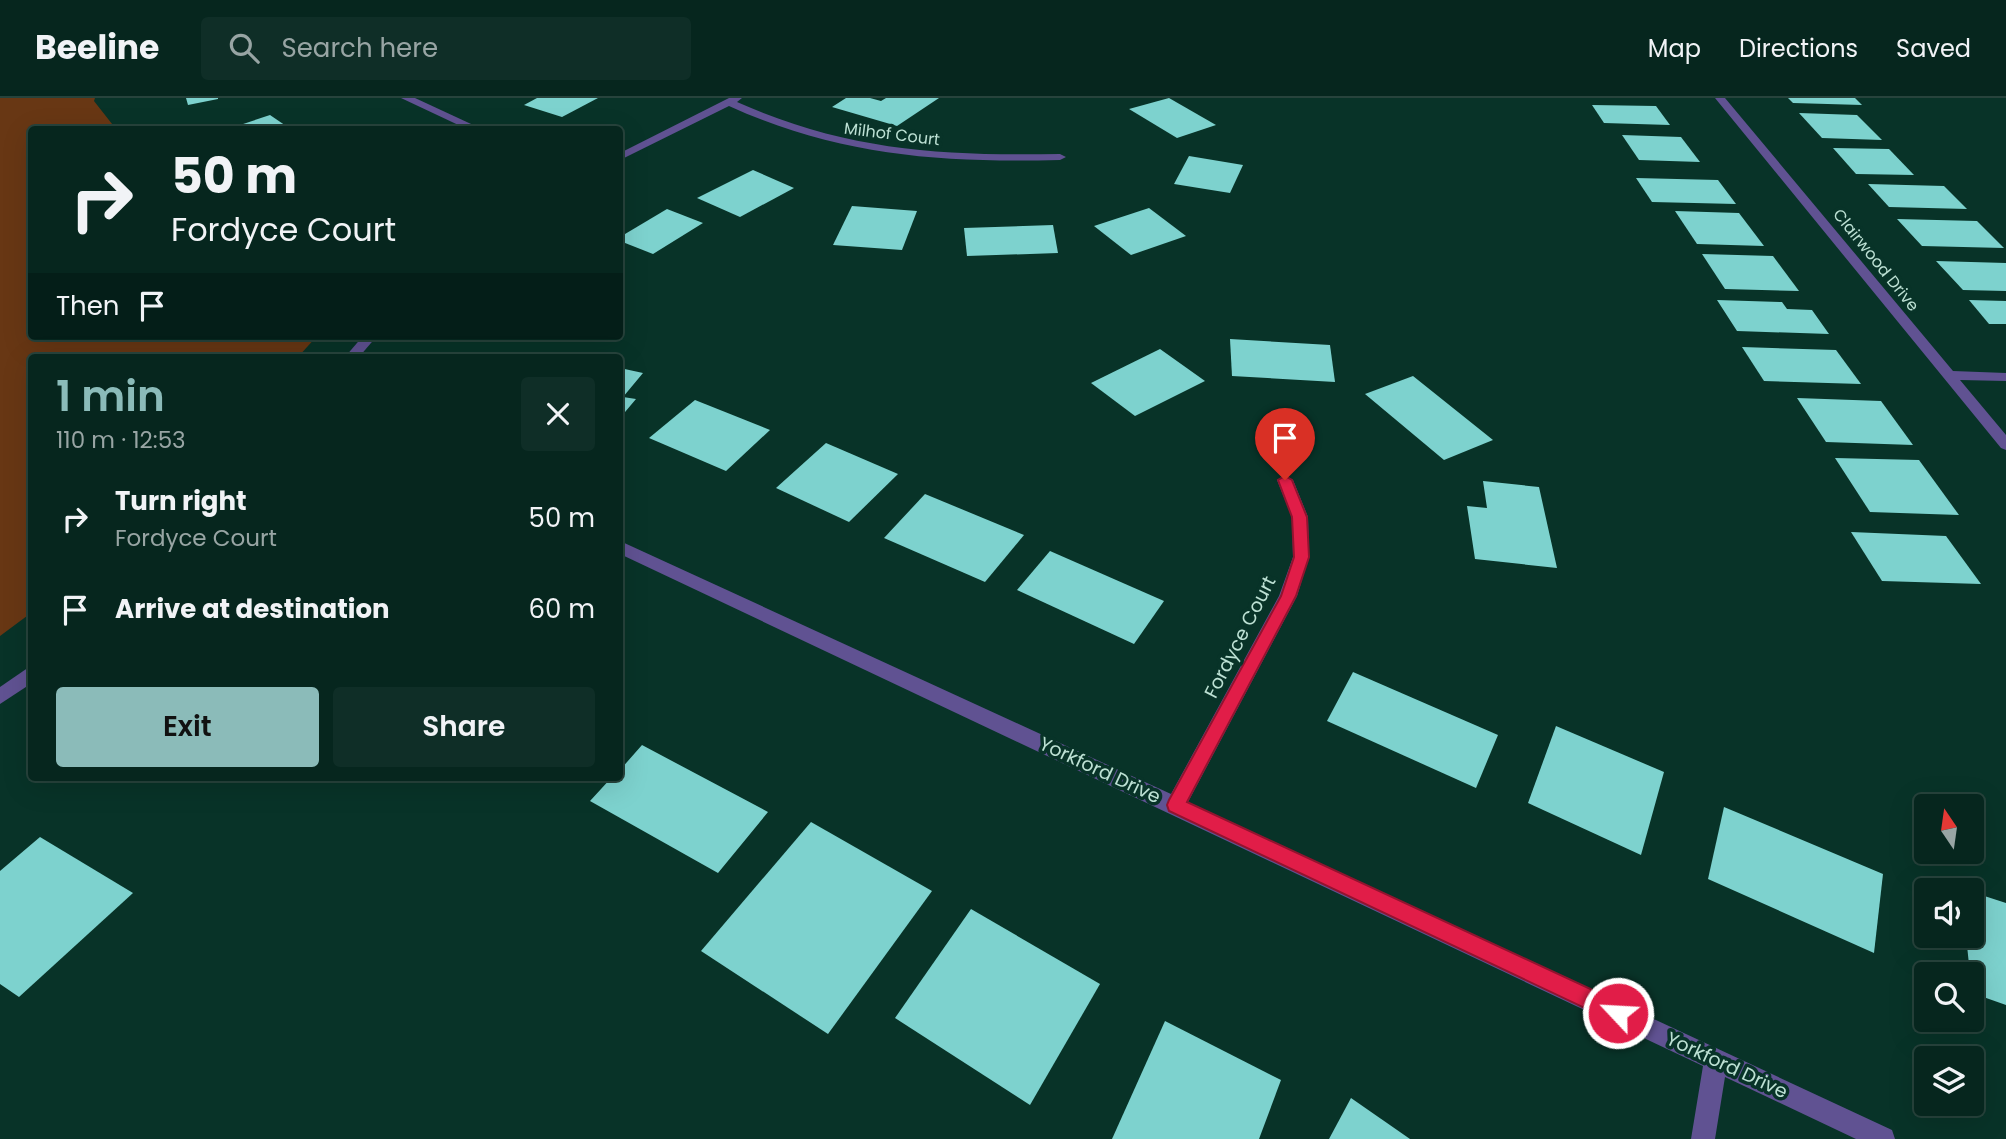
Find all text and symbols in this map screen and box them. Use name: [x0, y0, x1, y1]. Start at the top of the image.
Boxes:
search box: [201, 17, 691, 80]
text: Beeline: [35, 24, 159, 71]
icon: search: [225, 29, 263, 67]
text: Search here: [281, 30, 438, 66]
text: Map: [1648, 32, 1701, 65]
text: Directions: [1739, 32, 1858, 65]
text: Saved: [1896, 32, 1971, 65]
street label: Milhof Court: [843, 117, 941, 151]
text: 50 m: [171, 142, 297, 210]
icon: right: [56, 154, 147, 245]
street label: Clairwood Drive: [1827, 204, 1925, 316]
text: Fordyce Court: [171, 207, 396, 252]
icon: arrive: [133, 287, 171, 325]
text: Then: [56, 288, 119, 324]
text: 1 min: [56, 367, 165, 426]
button: close: [521, 377, 595, 451]
pin: [1255, 408, 1315, 480]
icon: arrive: [1266, 419, 1304, 457]
text: 110 m · 12:53: [56, 424, 186, 456]
text: Turn right: [115, 483, 247, 519]
icon: right: [56, 500, 94, 538]
text: 50 m: [529, 500, 595, 536]
text: Fordyce Court: [115, 522, 277, 554]
street label: Fordyce Court: [1198, 571, 1282, 703]
icon: arrive: [56, 591, 94, 629]
text: Arrive at destination: [115, 591, 390, 627]
text: 60 m: [528, 591, 595, 627]
button: Exit: [56, 687, 319, 767]
button: Share: [333, 687, 595, 767]
street label: Yorkford Drive: [1035, 730, 1165, 810]
north arrow: [1914, 794, 1984, 864]
map controls: [1914, 794, 1984, 1116]
button: sound: [1914, 878, 1984, 948]
button: search: [1914, 962, 1984, 1032]
position arrow: [1581, 976, 1655, 1050]
street label: Yorkford Drive: [1662, 1025, 1792, 1105]
button: layers: [1914, 1046, 1984, 1116]

